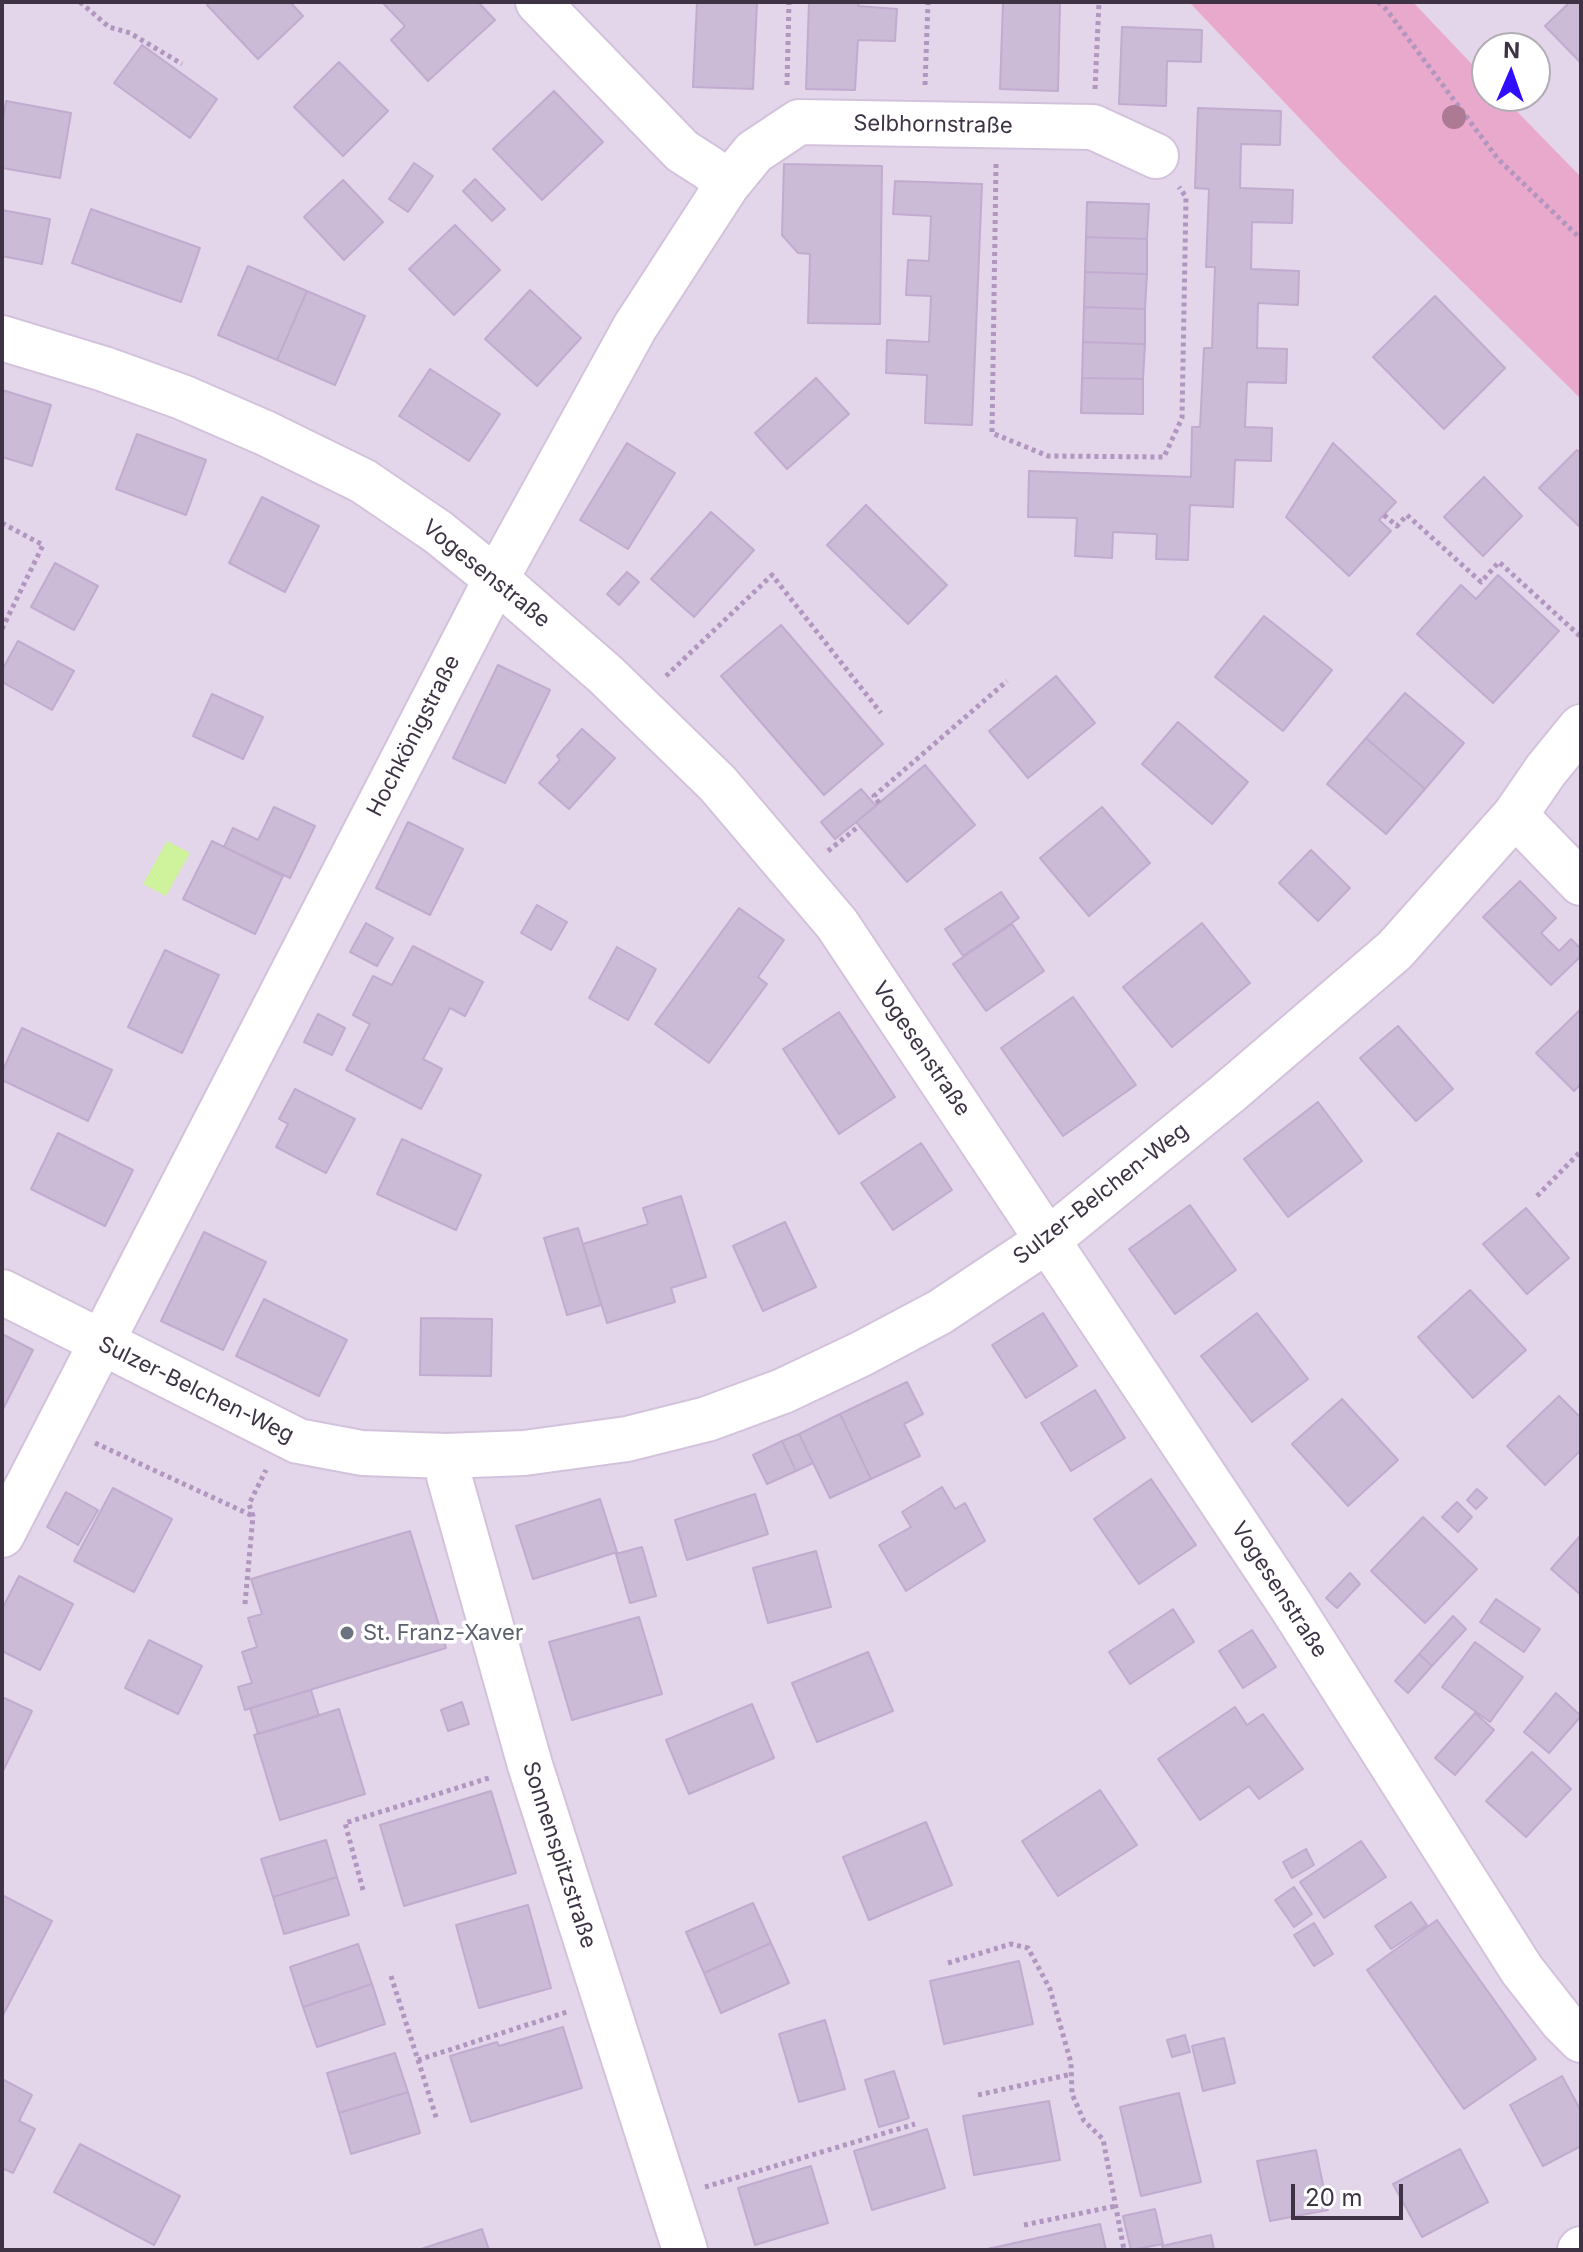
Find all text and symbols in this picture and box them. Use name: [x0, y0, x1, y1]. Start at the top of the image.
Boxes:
north arrow: [1471, 32, 1551, 112]
text: N: [1503, 37, 1521, 63]
street label: Selbhornstraße: [853, 110, 1013, 140]
street label: Vogesenstraße: [417, 514, 555, 634]
street label: Hochkönigstraße: [362, 651, 466, 821]
street label: Vogesenstraße: [866, 977, 976, 1121]
street label: Sulzer-Belchen-Weg: [1008, 1118, 1194, 1270]
street label: Sulzer-Belchen-Weg: [94, 1331, 298, 1449]
street label: Vogesenstraße: [1225, 1517, 1333, 1663]
place label: St. Franz-Xaver: [363, 1620, 523, 1646]
marker: St. Franz-Xaver: [338, 1624, 356, 1642]
street label: Sonnenspitzstraße: [516, 1758, 602, 1952]
scale bar: [1295, 2168, 1407, 2218]
text: 20 m: [1305, 2183, 1363, 2212]

